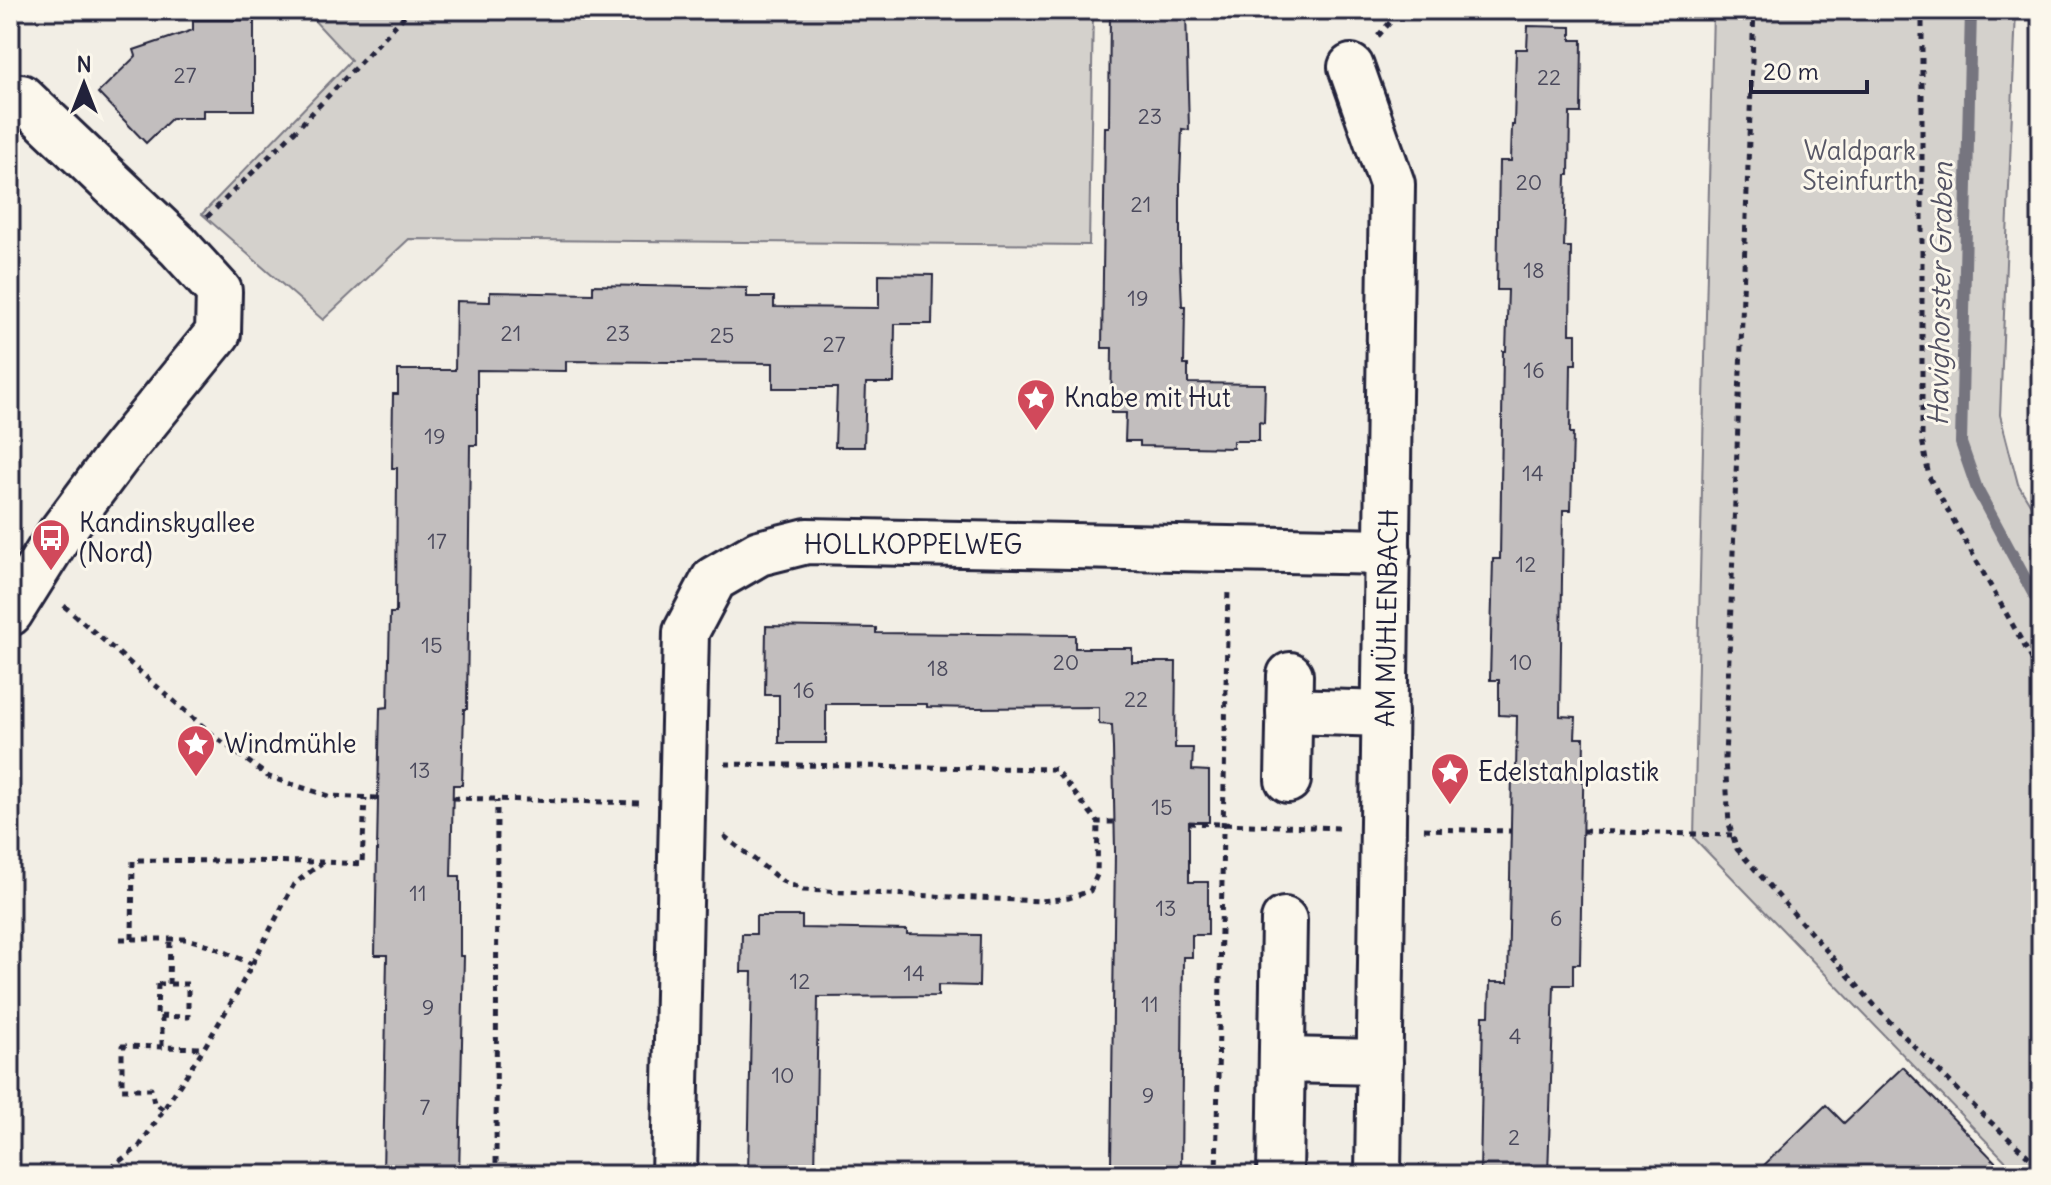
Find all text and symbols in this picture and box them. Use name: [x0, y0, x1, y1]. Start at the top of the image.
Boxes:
north arrow: [44, 44, 124, 124]
scale bar: [1751, 44, 1867, 94]
text: N: [76, 50, 92, 78]
text: 20 m: [1763, 56, 1819, 86]
house number: 27: [174, 61, 197, 89]
house number: 22: [1537, 63, 1561, 91]
house number: 23: [1138, 102, 1162, 130]
park label: Waldpark Steinfurth: [1802, 134, 1918, 197]
water label: Havighorster Graben: [1920, 161, 1960, 426]
house number: 20: [1516, 168, 1542, 196]
house number: 21: [1131, 190, 1151, 218]
house number: 18: [1523, 256, 1545, 284]
house number: 19: [1127, 284, 1149, 312]
house number: 21: [501, 319, 521, 347]
house number: 23: [606, 319, 630, 347]
house number: 25: [710, 321, 734, 349]
house number: 27: [823, 330, 846, 358]
house number: 16: [1523, 356, 1545, 384]
place icon: Knabe mit Hut: [1015, 377, 1057, 432]
place label: Knabe mit Hut: [1064, 381, 1231, 414]
house number: 19: [424, 422, 446, 450]
house number: 14: [1522, 459, 1544, 487]
place label: Kandinskyallee (Nord): [79, 506, 255, 569]
street label: AM MÜHLENBACH: [1368, 509, 1405, 727]
bus stop icon: Kandinskyallee (Nord): [30, 517, 72, 572]
house number: 17: [427, 527, 447, 555]
street label: HOLLKOPPELWEG: [804, 528, 1022, 561]
house number: 12: [1516, 550, 1536, 578]
house number: 15: [421, 631, 443, 659]
house number: 20: [1053, 648, 1079, 676]
house number: 10: [1509, 648, 1533, 676]
house number: 18: [927, 654, 949, 682]
house number: 16: [793, 676, 815, 704]
house number: 22: [1124, 685, 1148, 713]
place icon: Windmühle: [175, 723, 217, 778]
place label: Windmühle: [224, 727, 357, 760]
place icon: Edelstahlplastik: [1429, 751, 1471, 806]
place label: Edelstahlplastik: [1478, 755, 1659, 788]
house number: 13: [409, 756, 431, 784]
house number: 15: [1151, 793, 1173, 821]
house number: 11: [409, 879, 427, 907]
house number: 13: [1155, 894, 1177, 922]
house number: 6: [1550, 904, 1562, 932]
house number: 14: [903, 959, 925, 987]
house number: 12: [790, 967, 810, 995]
house number: 11: [1141, 990, 1159, 1018]
house number: 9: [422, 993, 434, 1021]
house number: 4: [1509, 1022, 1521, 1050]
house number: 10: [771, 1061, 795, 1089]
house number: 9: [1142, 1081, 1154, 1109]
house number: 7: [420, 1093, 431, 1121]
house number: 2: [1508, 1123, 1520, 1151]

